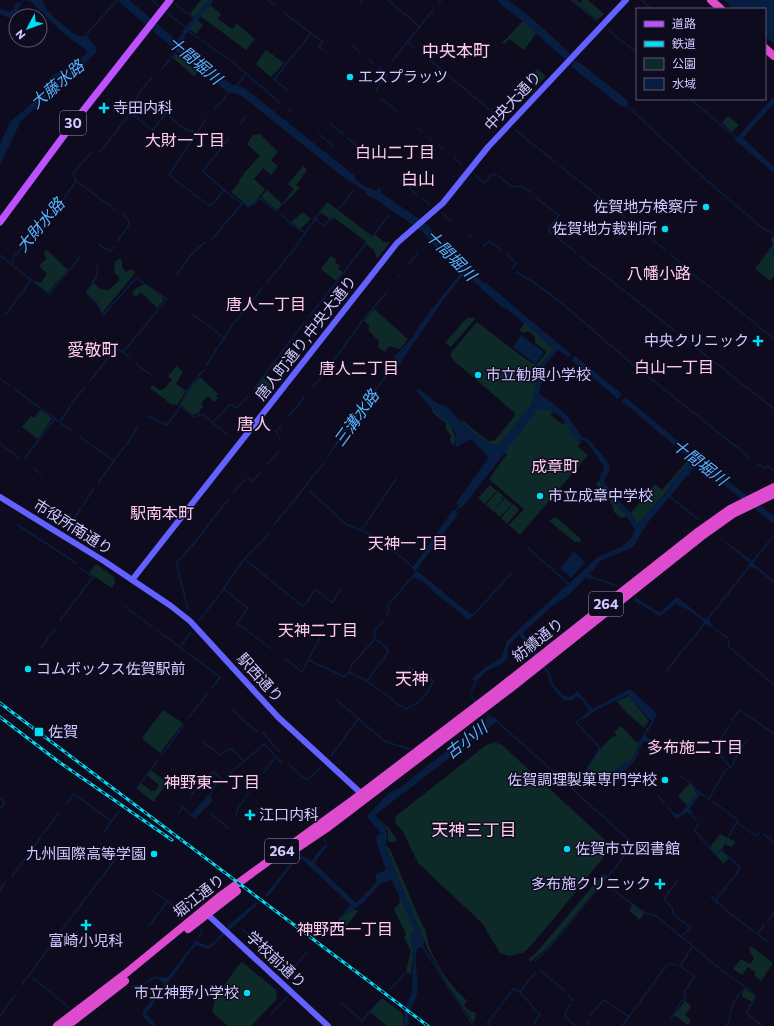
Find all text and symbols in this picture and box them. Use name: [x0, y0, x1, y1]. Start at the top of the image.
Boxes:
north arrow: [8, 8, 48, 48]
legend: [636, 8, 766, 100]
text: 道路: [672, 16, 696, 30]
text: N: [12, 28, 28, 42]
water label: 十間堀川: [165, 32, 227, 89]
text: 鉄道: [672, 36, 696, 50]
district label: 中央本町: [422, 40, 490, 61]
water label: 大藤水路: [26, 54, 89, 111]
text: 公園: [672, 56, 696, 70]
place label: エスプラッツ: [358, 67, 448, 85]
street label: 中央大通り: [480, 67, 544, 134]
marker: エスプラッツ: [345, 72, 355, 82]
text: 水域: [672, 76, 696, 90]
place label: 寺田内科: [113, 98, 173, 116]
marker: 寺田内科: [98, 102, 110, 114]
road number: 30: [60, 111, 86, 135]
district label: 大財一丁目: [145, 130, 225, 149]
district label: 白山二丁目: [355, 142, 435, 161]
district label: 白山: [401, 168, 435, 189]
water label: 大財水路: [12, 193, 69, 255]
place label: 佐賀地方検察庁: [593, 197, 698, 215]
marker: 佐賀地方検察庁: [701, 202, 711, 212]
place label: 佐賀地方裁判所: [552, 219, 657, 237]
marker: 佐賀地方裁判所: [660, 224, 670, 234]
water label: 十間堀川: [422, 225, 482, 285]
district label: 八幡小路: [627, 263, 691, 282]
street label: 唐人町通り,中央大通り: [251, 271, 360, 403]
district label: 唐人一丁目: [226, 294, 306, 313]
place label: 中央クリニック: [644, 331, 749, 349]
marker: 中央クリニック: [752, 335, 764, 347]
district label: 愛敬町: [68, 339, 119, 360]
district label: 白山一丁目: [634, 357, 714, 376]
district label: 唐人二丁目: [319, 358, 399, 377]
place label: 市立勧興小学校: [486, 365, 591, 383]
marker: 市立勧興小学校: [473, 370, 483, 380]
water label: 三溝水路: [329, 385, 383, 449]
district label: 唐人: [237, 413, 271, 434]
water label: 十間堀川: [669, 434, 733, 490]
district label: 成章町: [531, 456, 579, 475]
place label: 市立成章中学校: [548, 486, 653, 504]
marker: 市立成章中学校: [535, 491, 545, 501]
street label: 市役所南通り: [31, 495, 116, 558]
district label: 駅南本町: [130, 503, 194, 522]
district label: 天神一丁目: [368, 533, 448, 552]
road number: 264: [589, 592, 623, 616]
street label: 紡績通り: [508, 614, 567, 665]
district label: 天神二丁目: [278, 620, 358, 639]
street label: 駅西通り: [234, 649, 288, 706]
place label: コムボックス佐賀駅前: [36, 659, 186, 677]
marker: コムボックス佐賀駅前: [23, 664, 33, 674]
district label: 天神: [395, 668, 429, 689]
water label: 古小川: [441, 716, 492, 762]
place label: 佐賀: [48, 722, 78, 740]
marker: 佐賀: [33, 726, 45, 738]
district label: 多布施二丁目: [647, 737, 743, 756]
place label: 佐賀調理製菓専門学校: [507, 770, 657, 788]
district label: 神野東一丁目: [164, 772, 260, 791]
marker: 佐賀調理製菓専門学校: [660, 775, 670, 785]
place label: 江口内科: [259, 805, 319, 823]
marker: 江口内科: [244, 809, 256, 821]
district label: 天神三丁目: [432, 819, 517, 840]
road number: 264: [265, 839, 299, 863]
place label: 佐賀市立図書館: [575, 839, 680, 857]
place label: 九州国際高等学園: [26, 844, 146, 862]
marker: 佐賀市立図書館: [562, 844, 572, 854]
marker: 九州国際高等学園: [149, 849, 159, 859]
street label: 堀江通り: [169, 870, 228, 921]
place label: 多布施クリニック: [531, 874, 651, 892]
marker: 多布施クリニック: [654, 878, 666, 890]
marker: 富崎小児科: [80, 919, 92, 931]
district label: 神野西一丁目: [297, 919, 393, 938]
street label: 学校前通り: [243, 927, 310, 991]
place label: 富崎小児科: [48, 931, 124, 949]
place label: 市立神野小学校: [134, 983, 239, 1001]
marker: 市立神野小学校: [242, 988, 252, 998]

